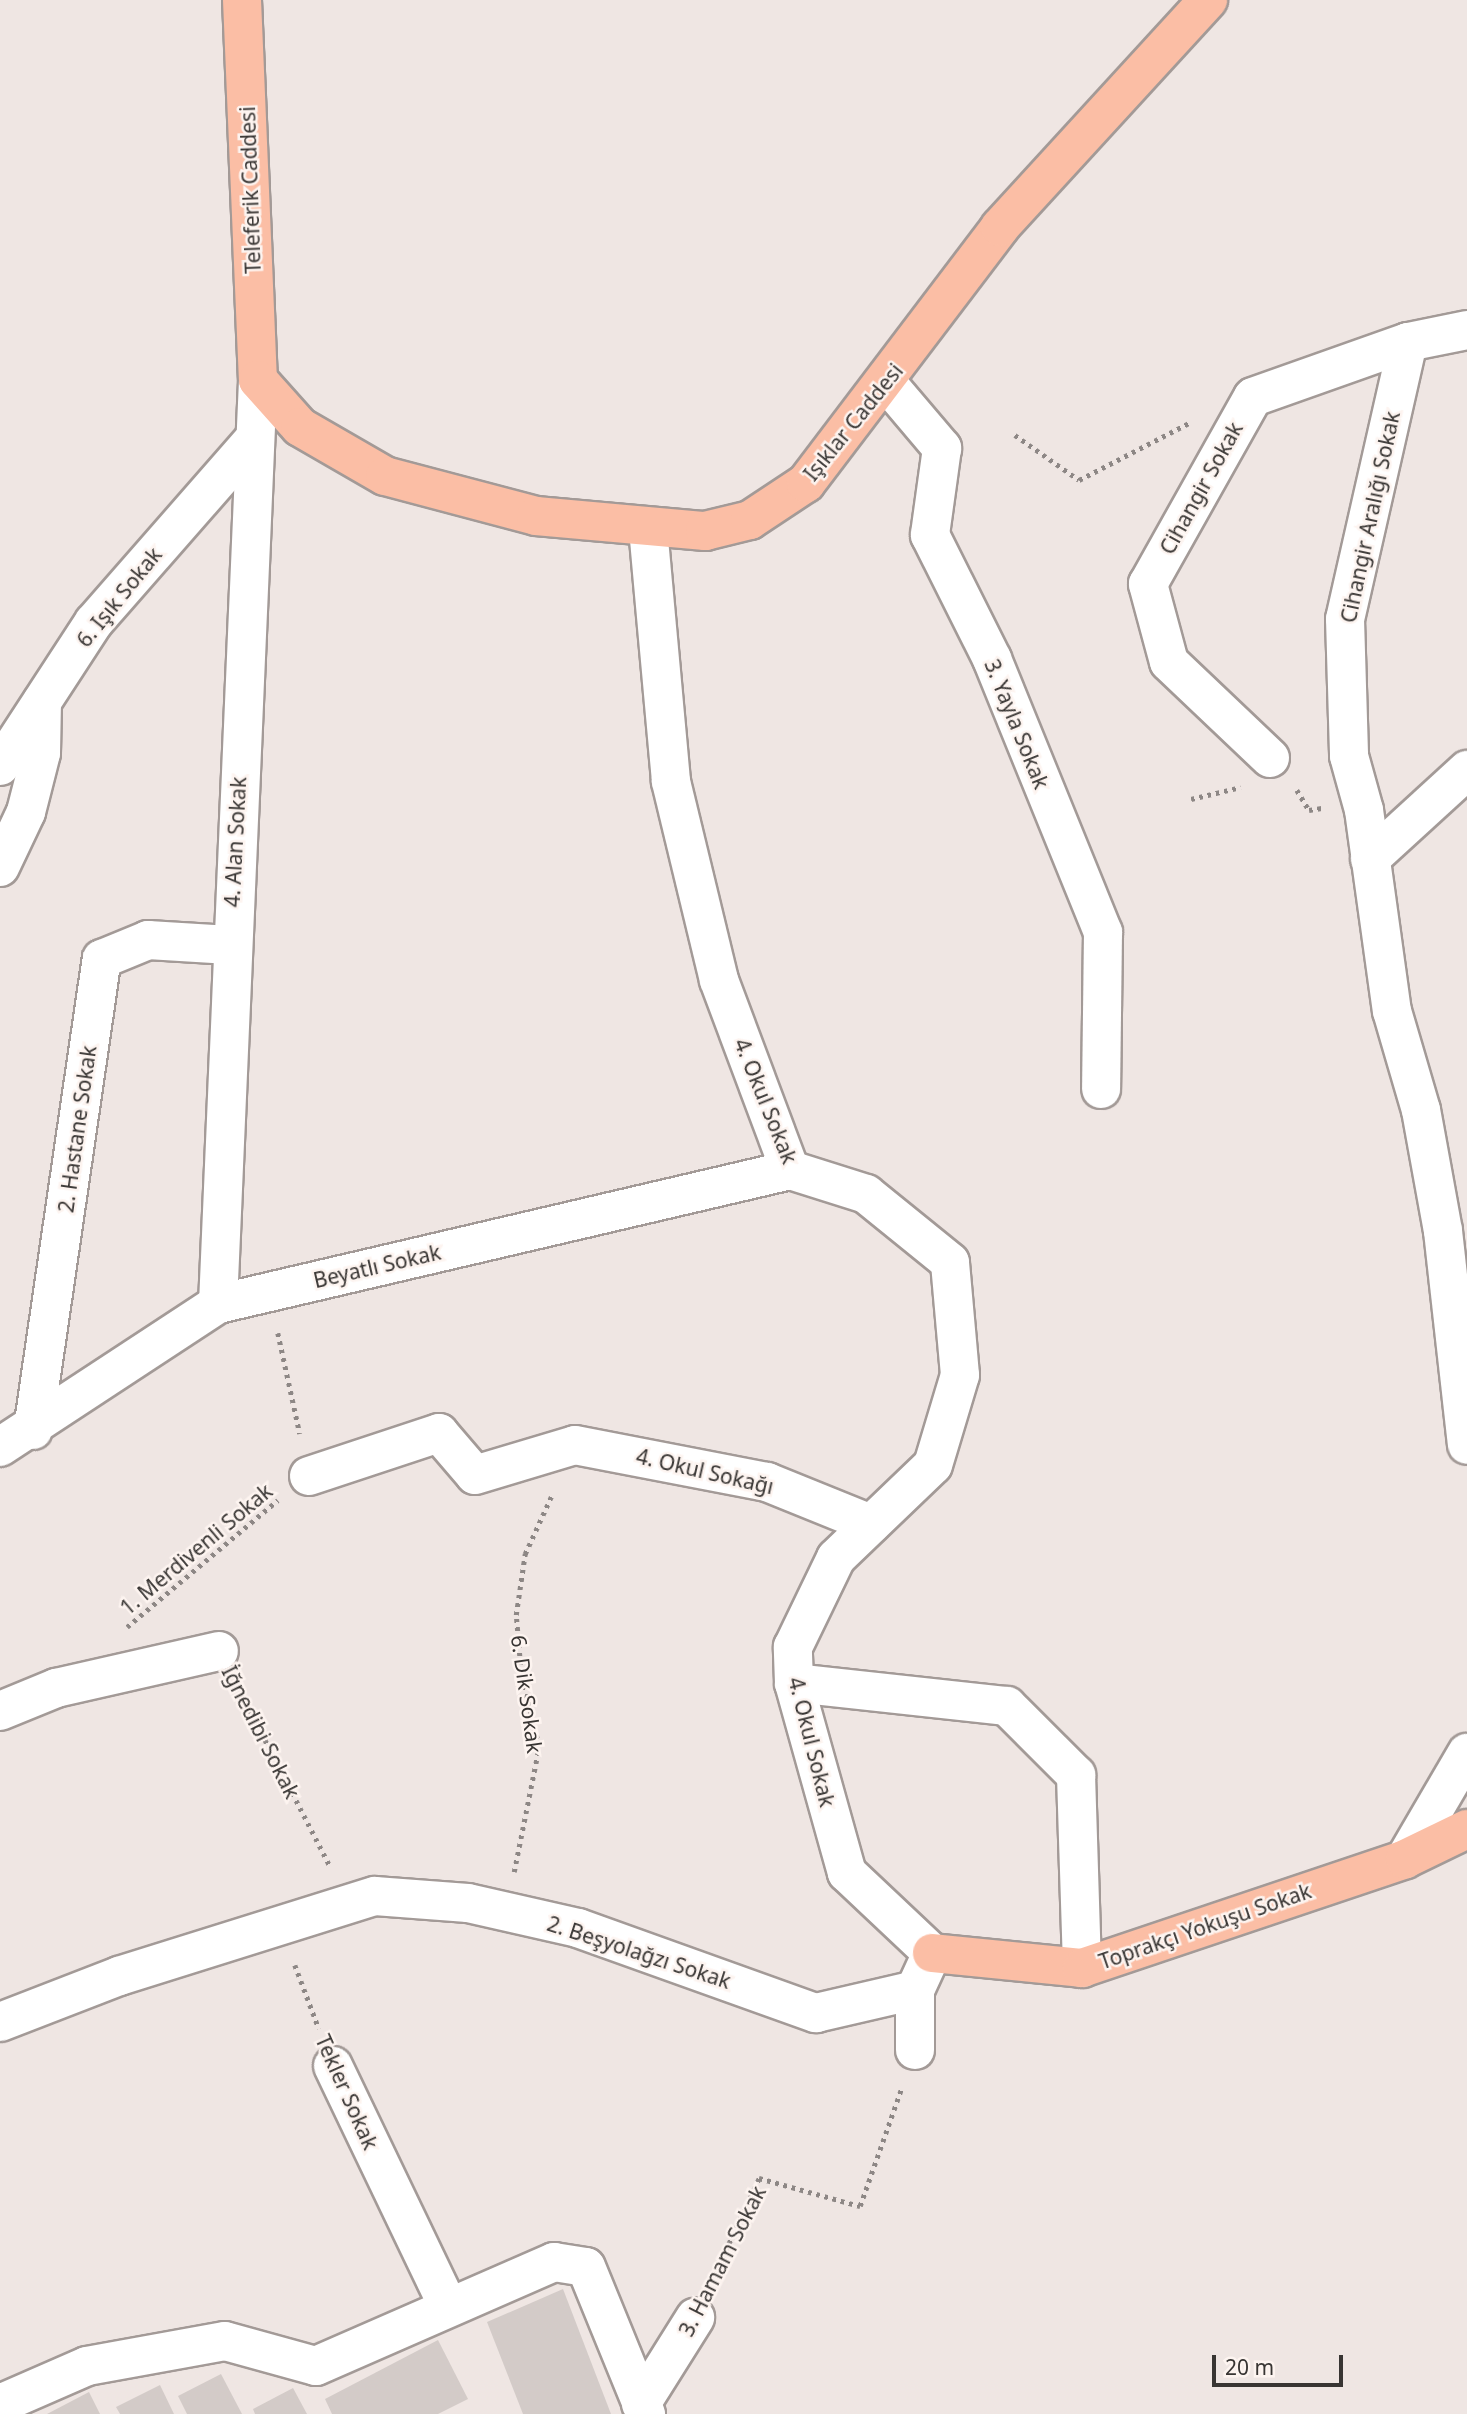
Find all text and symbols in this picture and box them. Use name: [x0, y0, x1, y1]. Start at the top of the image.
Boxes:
street label: Teleferik Caddesi: [234, 106, 266, 274]
street label: Işıklar Caddesi: [798, 358, 908, 486]
street label: Cihangir Aralığı Sokak: [1335, 409, 1405, 625]
street label: Cihangir Sokak: [1154, 417, 1248, 559]
street label: 6. Işık Sokak: [71, 542, 167, 652]
street label: 3. Yayla Sokak: [980, 656, 1054, 792]
street label: 4. Alan Sokak: [219, 776, 251, 908]
street label: 4. Okul Sokak: [729, 1035, 803, 1167]
street label: 2. Hastane Sokak: [53, 1044, 101, 1214]
street label: Beyatlı Sokak: [311, 1239, 443, 1293]
street label: 4. Okul Sokağı: [634, 1443, 776, 1499]
street label: 1. Merdivenli Sokak: [115, 1478, 277, 1620]
street label: 6. Dik Sokak: [506, 1633, 548, 1755]
street label: İğnedibi Sokak: [217, 1661, 305, 1803]
street label: 4. Okul Sokak: [784, 1674, 840, 1810]
street label: Toprakçı Yokuşu Sokak: [1096, 1878, 1314, 1974]
street label: 2. Beşyolağzı Sokak: [544, 1910, 734, 1994]
street label: Tekler Sokak: [310, 2031, 384, 2153]
street label: 3. Hamam Sokak: [673, 2182, 771, 2340]
scale bar: [1215, 2340, 1346, 2384]
text: 20 m: [1225, 2353, 1274, 2381]

